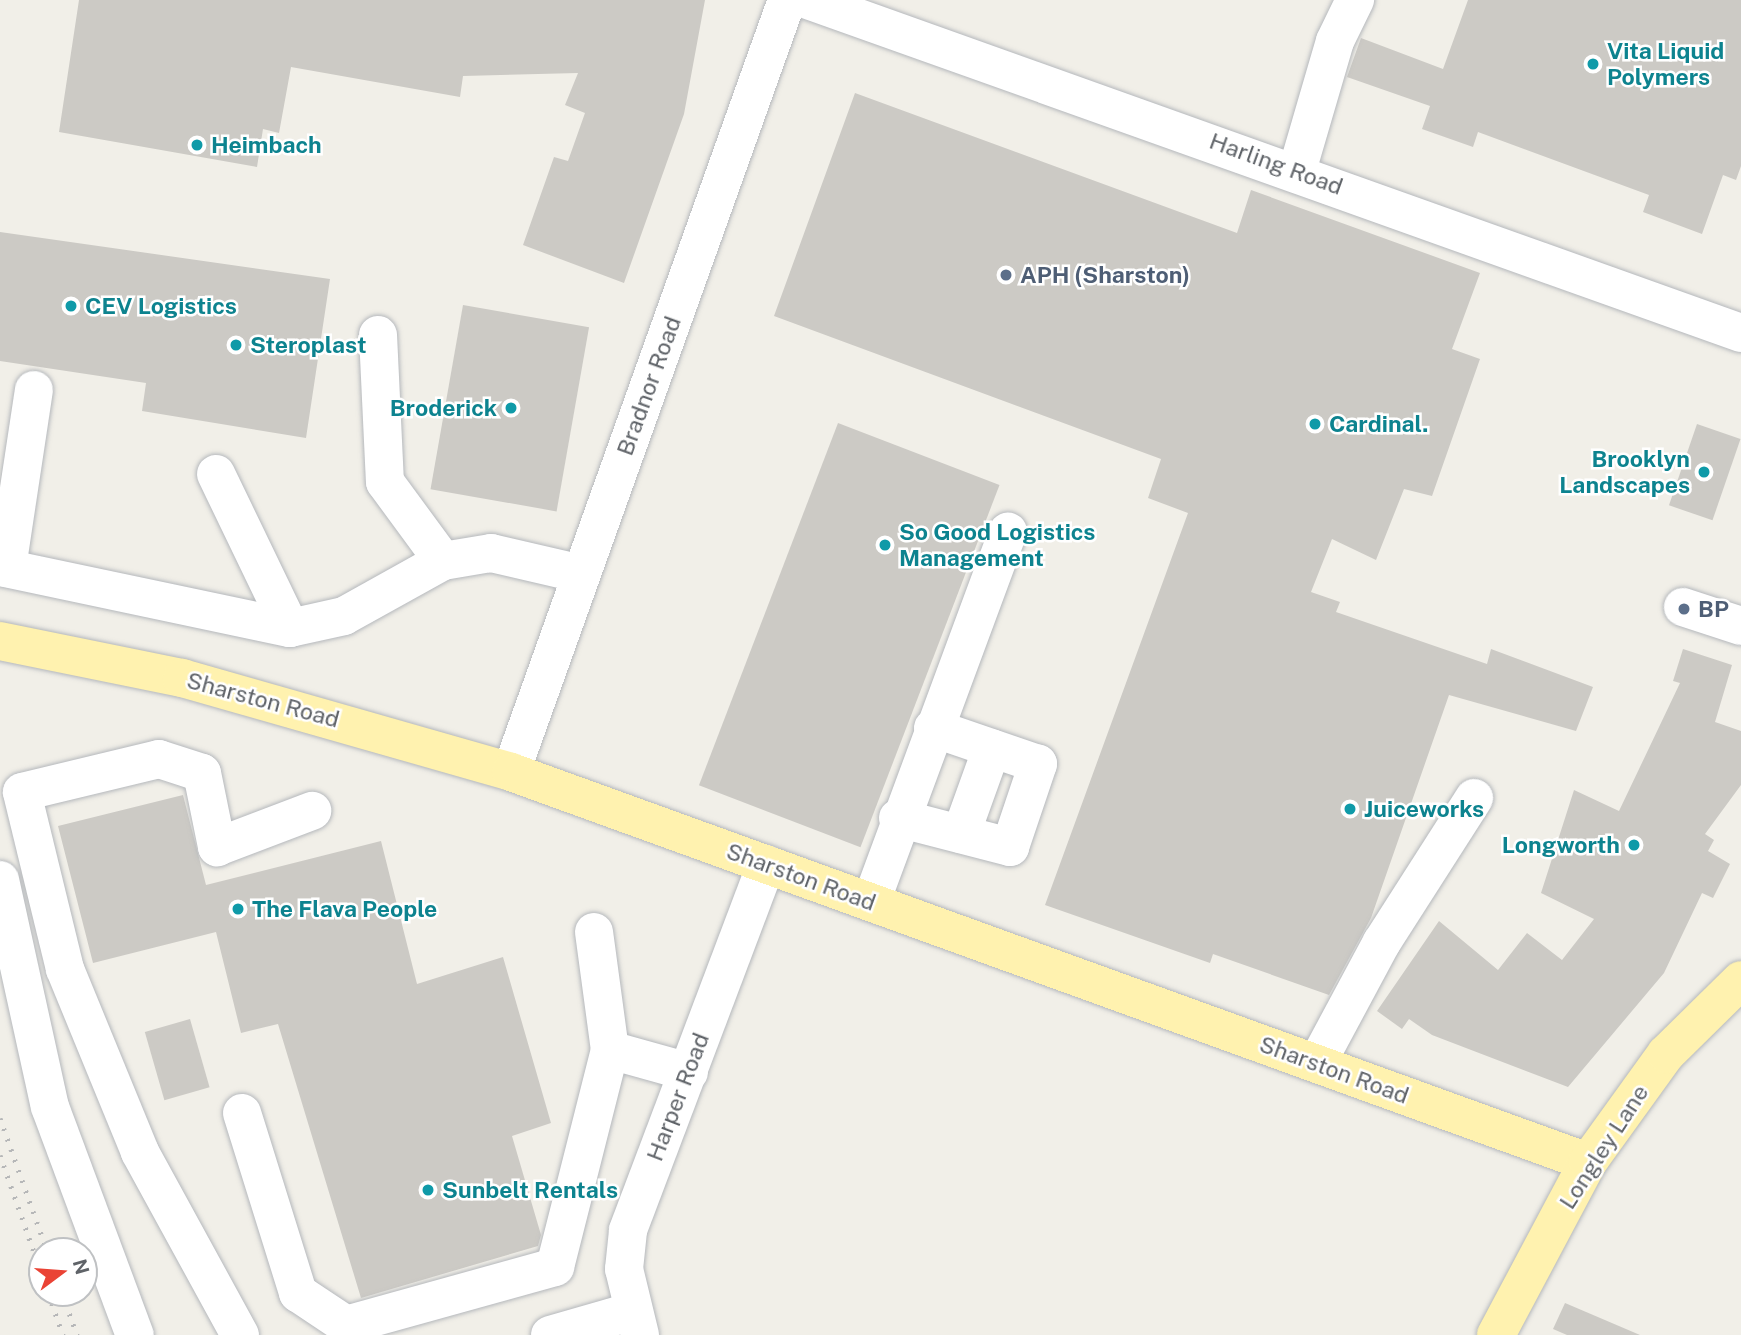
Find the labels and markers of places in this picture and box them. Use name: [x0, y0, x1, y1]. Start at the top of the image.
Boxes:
place label: Vita Liquid Polymers: [1607, 37, 1724, 91]
marker: Vita Liquid Polymers: [1585, 56, 1601, 72]
place label: Heimbach: [211, 131, 322, 159]
marker: Heimbach: [189, 137, 205, 153]
place label: APH (Sharston): [1020, 261, 1190, 289]
marker: APH (Sharston): [998, 267, 1014, 283]
place label: CEV Logistics: [85, 292, 237, 320]
marker: CEV Logistics: [63, 298, 79, 314]
place label: Steroplast: [250, 331, 367, 359]
marker: Steroplast: [228, 337, 244, 353]
place label: Broderick: [390, 394, 497, 422]
marker: Broderick: [503, 400, 519, 416]
place label: Cardinal.: [1329, 410, 1429, 438]
marker: Cardinal.: [1307, 416, 1323, 432]
place label: Brooklyn Landscapes: [1559, 445, 1690, 499]
marker: Brooklyn Landscapes: [1696, 464, 1712, 480]
place label: So Good Logistics Management: [899, 518, 1096, 572]
marker: So Good Logistics Management: [877, 537, 893, 553]
place label: BP: [1698, 595, 1729, 623]
marker: BP: [1676, 601, 1692, 617]
place label: Juiceworks: [1364, 795, 1484, 823]
marker: Juiceworks: [1342, 801, 1358, 817]
place label: Longworth: [1502, 831, 1620, 859]
marker: Longworth: [1626, 837, 1642, 853]
place label: The Flava People: [252, 895, 437, 923]
marker: The Flava People: [230, 901, 246, 917]
place label: Sunbelt Rentals: [442, 1176, 618, 1204]
marker: Sunbelt Rentals: [420, 1182, 436, 1198]

